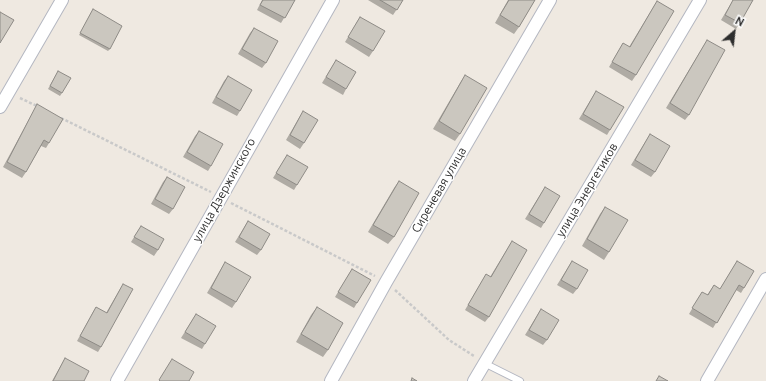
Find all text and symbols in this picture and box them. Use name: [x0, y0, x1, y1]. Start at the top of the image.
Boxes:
north arrow: [714, 12, 754, 52]
text: N: [733, 14, 746, 29]
street label: улица Дзержинского: [189, 136, 259, 244]
street label: улица Энергетиков: [553, 140, 621, 240]
street label: Сиреневая улица: [409, 145, 469, 235]

